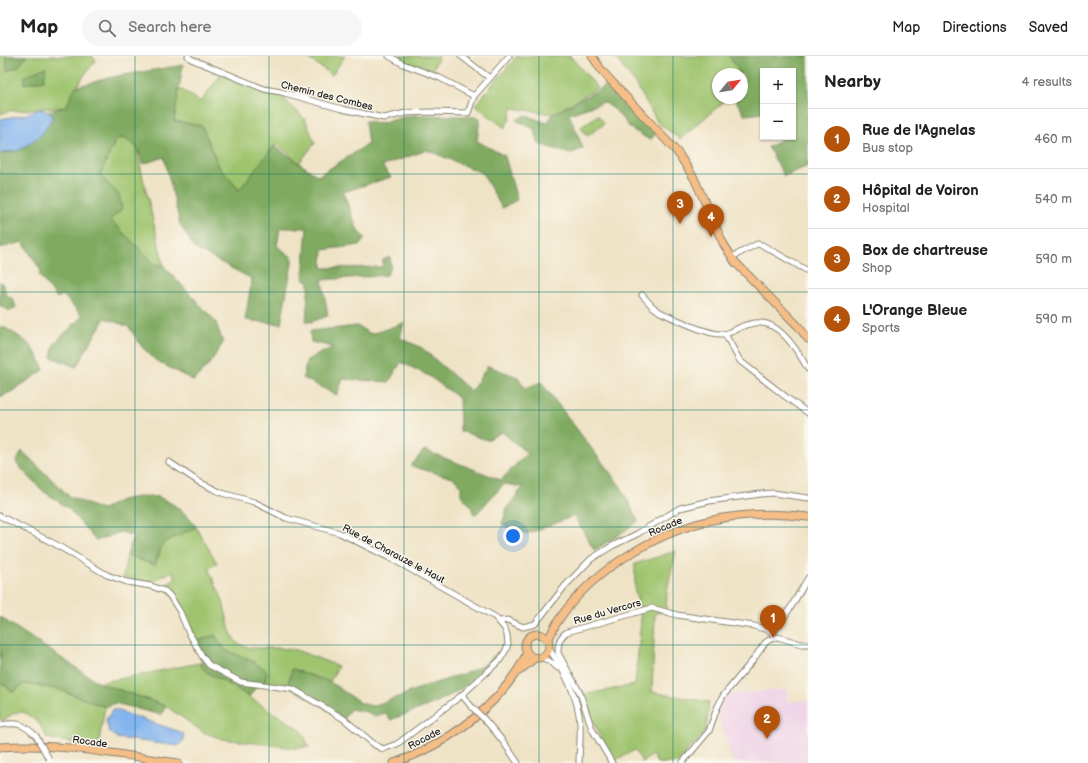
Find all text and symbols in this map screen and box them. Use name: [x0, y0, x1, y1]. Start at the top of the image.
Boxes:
search box: [82, 10, 362, 46]
text: Map: [20, 16, 58, 39]
icon: search: [96, 17, 118, 39]
text: Search here: [128, 18, 211, 37]
text: Map: [892, 19, 920, 36]
text: Directions: [942, 19, 1007, 36]
text: Saved: [1029, 19, 1068, 36]
north arrow: [712, 68, 748, 104]
map controls: [760, 68, 796, 140]
button: +: [760, 68, 796, 104]
text: Nearby: [824, 72, 881, 92]
text: 4 results: [1022, 74, 1072, 90]
street label: Chemin des Combes: [279, 79, 374, 113]
button: −: [760, 104, 796, 140]
text: Rue de l'Agnelas: [862, 121, 975, 140]
text: 1: [834, 131, 840, 147]
text: 460 m: [1034, 131, 1072, 147]
text: Bus stop: [862, 140, 913, 156]
text: Hôpital de Voiron: [862, 181, 979, 200]
pin: 3: [667, 191, 693, 224]
text: 2: [833, 191, 841, 207]
text: 540 m: [1035, 191, 1072, 207]
text: Hospital: [862, 200, 910, 216]
pin: 4: [698, 204, 724, 237]
text: Box de chartreuse: [862, 241, 988, 260]
text: 3: [833, 251, 841, 267]
text: 590 m: [1035, 251, 1072, 267]
text: Shop: [862, 260, 892, 276]
text: L'Orange Bleue: [862, 301, 967, 320]
text: 4: [833, 311, 841, 327]
text: 590 m: [1035, 311, 1072, 327]
text: Sports: [862, 320, 900, 336]
street label: Rocade: [647, 514, 684, 539]
street label: Rue de Charauze le Haut: [340, 522, 447, 586]
your location: [503, 526, 523, 546]
street label: Rue du Vercors: [572, 597, 642, 627]
pin: 1: [760, 605, 786, 638]
pin: 2: [754, 706, 780, 739]
street label: Rocade: [406, 725, 443, 752]
street label: Rocade: [71, 734, 108, 750]

